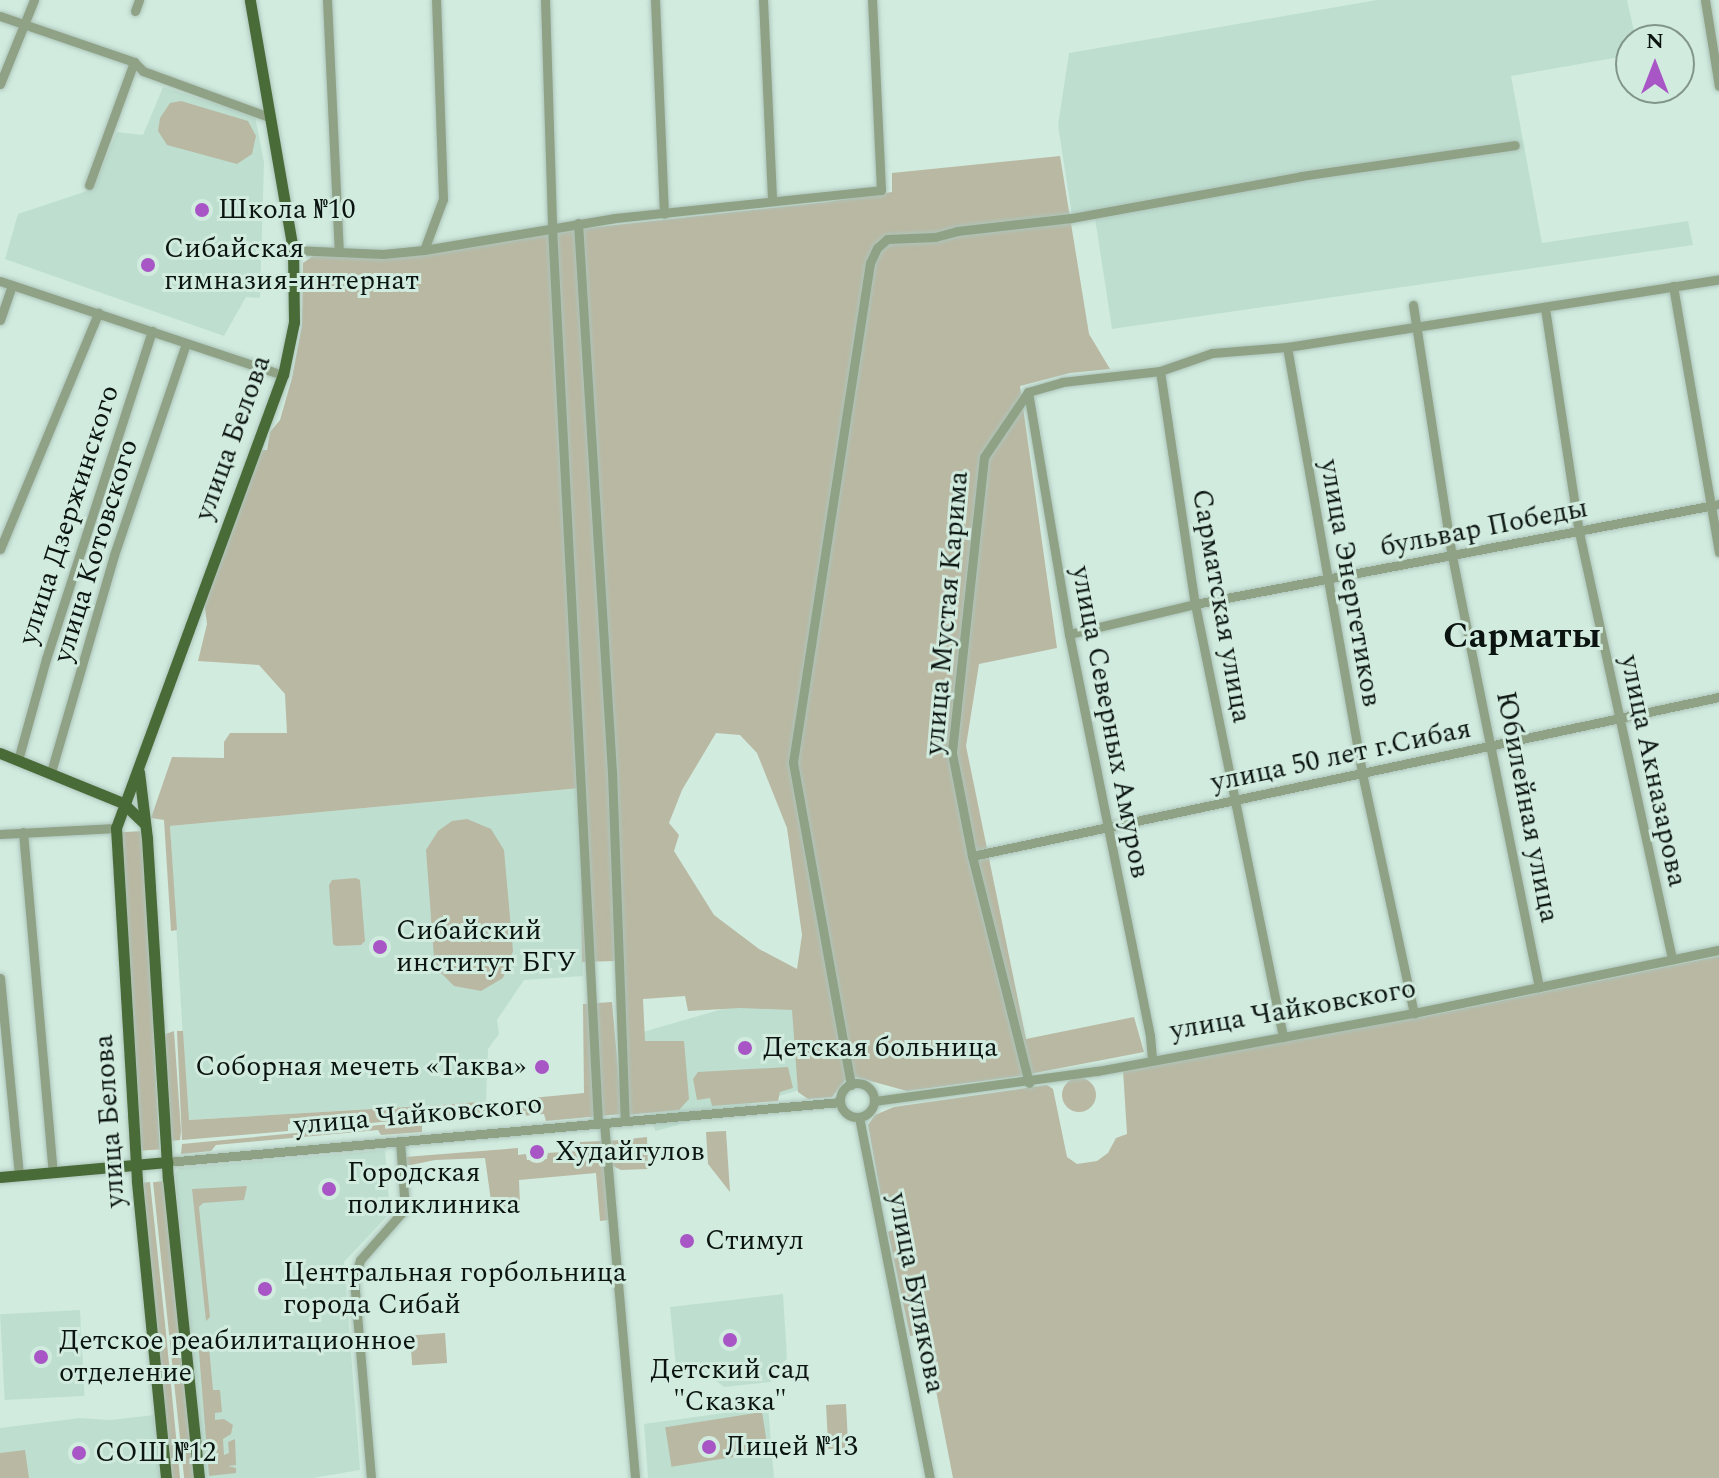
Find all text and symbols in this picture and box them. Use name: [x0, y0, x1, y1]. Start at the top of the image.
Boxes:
north arrow: [1615, 24, 1695, 104]
text: N: [1646, 25, 1664, 58]
place label: Школа №10: [218, 193, 356, 227]
marker: Школа №10: [193, 201, 211, 219]
place label: Сибайская гимназия-интернат: [164, 232, 419, 298]
marker: Сибайская гимназия-интернат: [139, 256, 157, 274]
street label: улица Белова: [188, 351, 278, 525]
street label: улица Дзержинского: [11, 381, 127, 649]
street label: улица Котовского: [46, 435, 146, 667]
street label: улица Энергетиков: [1312, 457, 1388, 709]
street label: улица Мустая Карима: [918, 470, 976, 756]
street label: Сарматская улица: [1184, 486, 1258, 726]
street label: бульвар Победы: [1377, 491, 1591, 565]
street label: улица Северных Амуров: [1063, 563, 1157, 881]
district label: Сарматы: [1443, 615, 1601, 659]
street label: улица Акназарова: [1612, 652, 1694, 890]
street label: Юбилейная улица: [1488, 688, 1566, 926]
street label: улица 50 лет г.Сибая: [1208, 712, 1474, 800]
place label: Сибайский институт БГУ: [396, 914, 576, 980]
marker: Сибайский институт БГУ: [371, 938, 389, 956]
street label: улица Чайковского: [1167, 972, 1419, 1048]
place label: Детская больница: [763, 1031, 998, 1065]
street label: улица Белова: [87, 1033, 133, 1209]
marker: Детская больница: [734, 1037, 756, 1059]
place label: Соборная мечеть «Таква»: [195, 1050, 526, 1084]
marker: Соборная мечеть «Таква»: [533, 1058, 551, 1076]
street label: улица Чайковского: [292, 1087, 544, 1143]
place label: Худайгулов: [555, 1135, 705, 1169]
marker: Худайгулов: [526, 1141, 548, 1163]
place label: Городская поликлиника: [347, 1156, 520, 1222]
marker: Городская поликлиника: [318, 1178, 340, 1200]
street label: улица Булякова: [880, 1190, 952, 1396]
place label: Стимул: [705, 1224, 804, 1258]
marker: Стимул: [676, 1230, 698, 1252]
place label: Центральная горбольница города Сибай: [283, 1256, 627, 1322]
marker: Центральная горбольница города Сибай: [254, 1278, 276, 1300]
place label: Детское реабилитационное отделение: [59, 1324, 416, 1390]
marker: Детский сад "Сказка": [721, 1331, 739, 1349]
marker: Детское реабилитационное отделение: [30, 1346, 52, 1368]
place label: Детский сад "Сказка": [650, 1353, 810, 1419]
place label: Лицей №13: [725, 1430, 858, 1464]
place label: СОШ №12: [95, 1436, 216, 1470]
marker: Лицей №13: [700, 1438, 718, 1456]
marker: СОШ №12: [70, 1444, 88, 1462]

